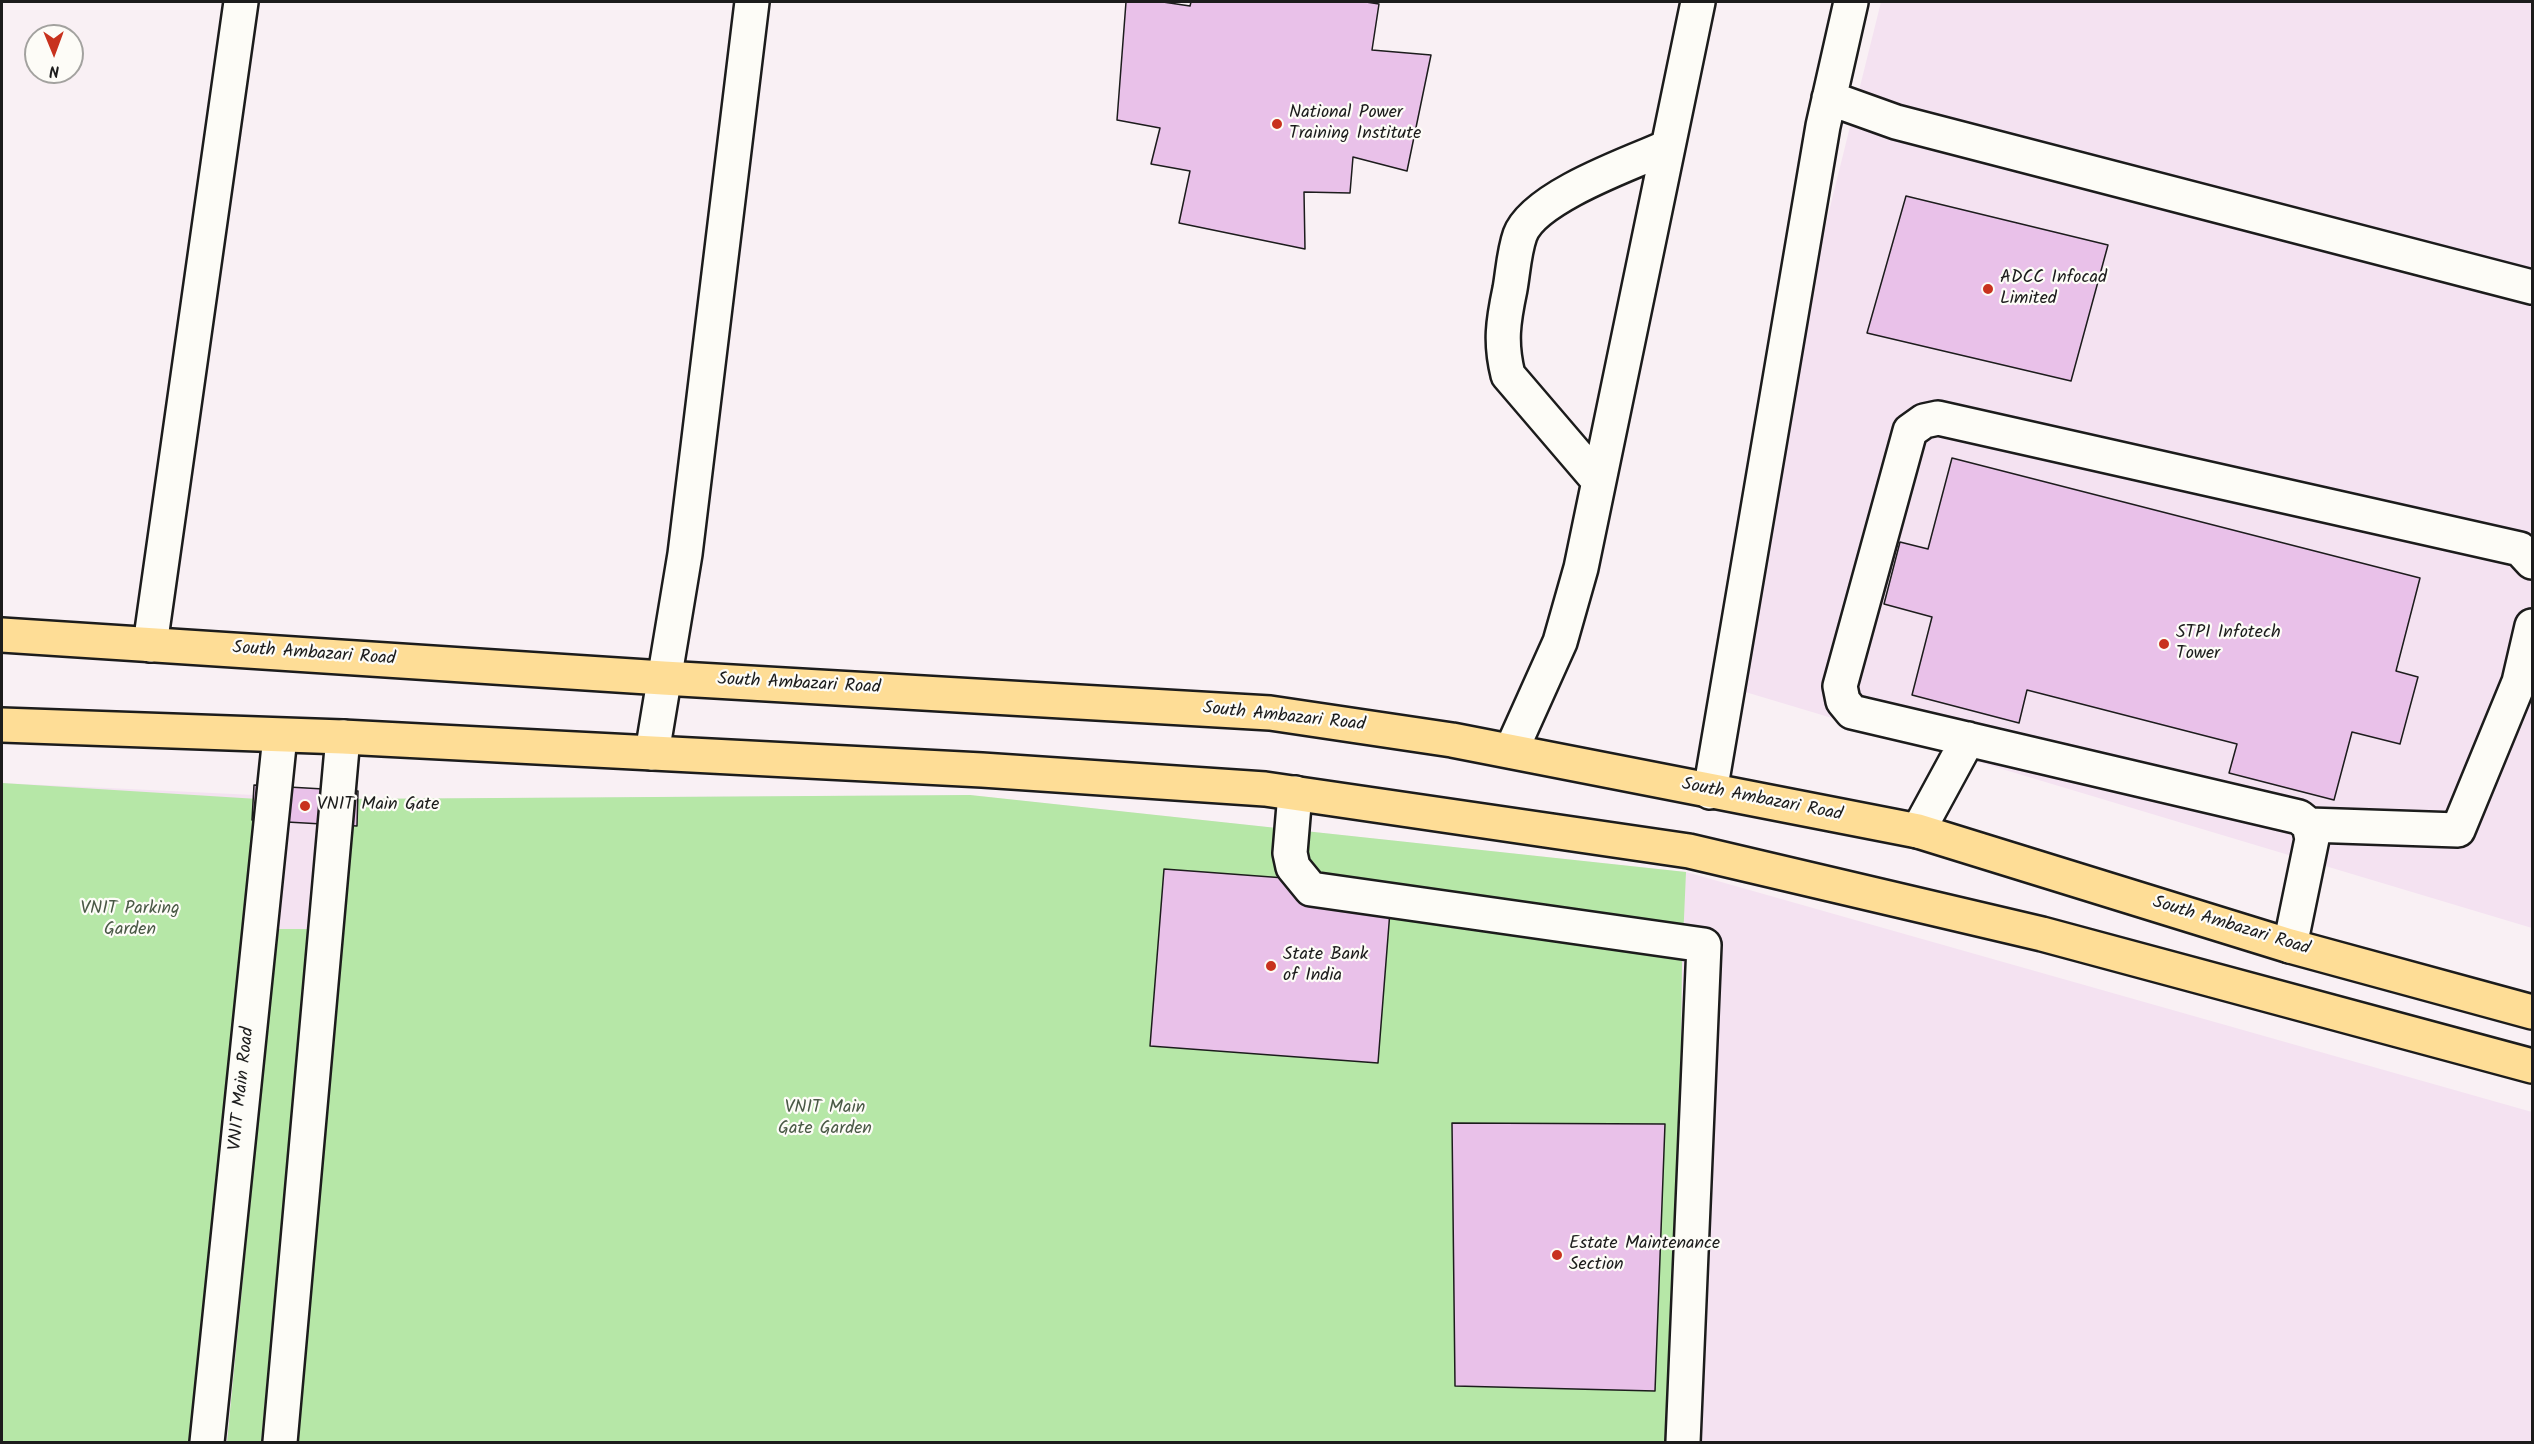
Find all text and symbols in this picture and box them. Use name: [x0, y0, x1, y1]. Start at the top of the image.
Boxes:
north arrow: [24, 24, 84, 84]
text: N: [49, 58, 60, 83]
place label: National Power Training Institute: [1289, 103, 1421, 146]
marker: National Power Training Institute: [1270, 117, 1284, 131]
place label: ADCC Infocad Limited: [2000, 268, 2107, 310]
marker: ADCC Infocad Limited: [1981, 282, 1995, 296]
place label: STPI Infotech Tower: [2176, 623, 2281, 666]
marker: STPI Infotech Tower: [2157, 637, 2171, 651]
street label: South Ambazari Road: [232, 639, 396, 671]
street label: South Ambazari Road: [717, 670, 881, 700]
street label: South Ambazari Road: [1202, 699, 1366, 737]
street label: South Ambazari Road: [1680, 775, 1844, 827]
place label: VNIT Main Gate: [317, 795, 439, 817]
marker: VNIT Main Gate: [298, 799, 312, 813]
street label: South Ambazari Road: [2150, 893, 2312, 961]
park label: VNIT Parking Garden: [80, 899, 180, 942]
place label: State Bank of India: [1283, 945, 1368, 988]
marker: State Bank of India: [1264, 959, 1278, 973]
street label: VNIT Main Road: [226, 1026, 260, 1152]
park label: VNIT Main Gate Garden: [778, 1098, 872, 1140]
place label: Estate Maintenance Section: [1569, 1234, 1720, 1276]
marker: Estate Maintenance Section: [1550, 1248, 1564, 1262]

